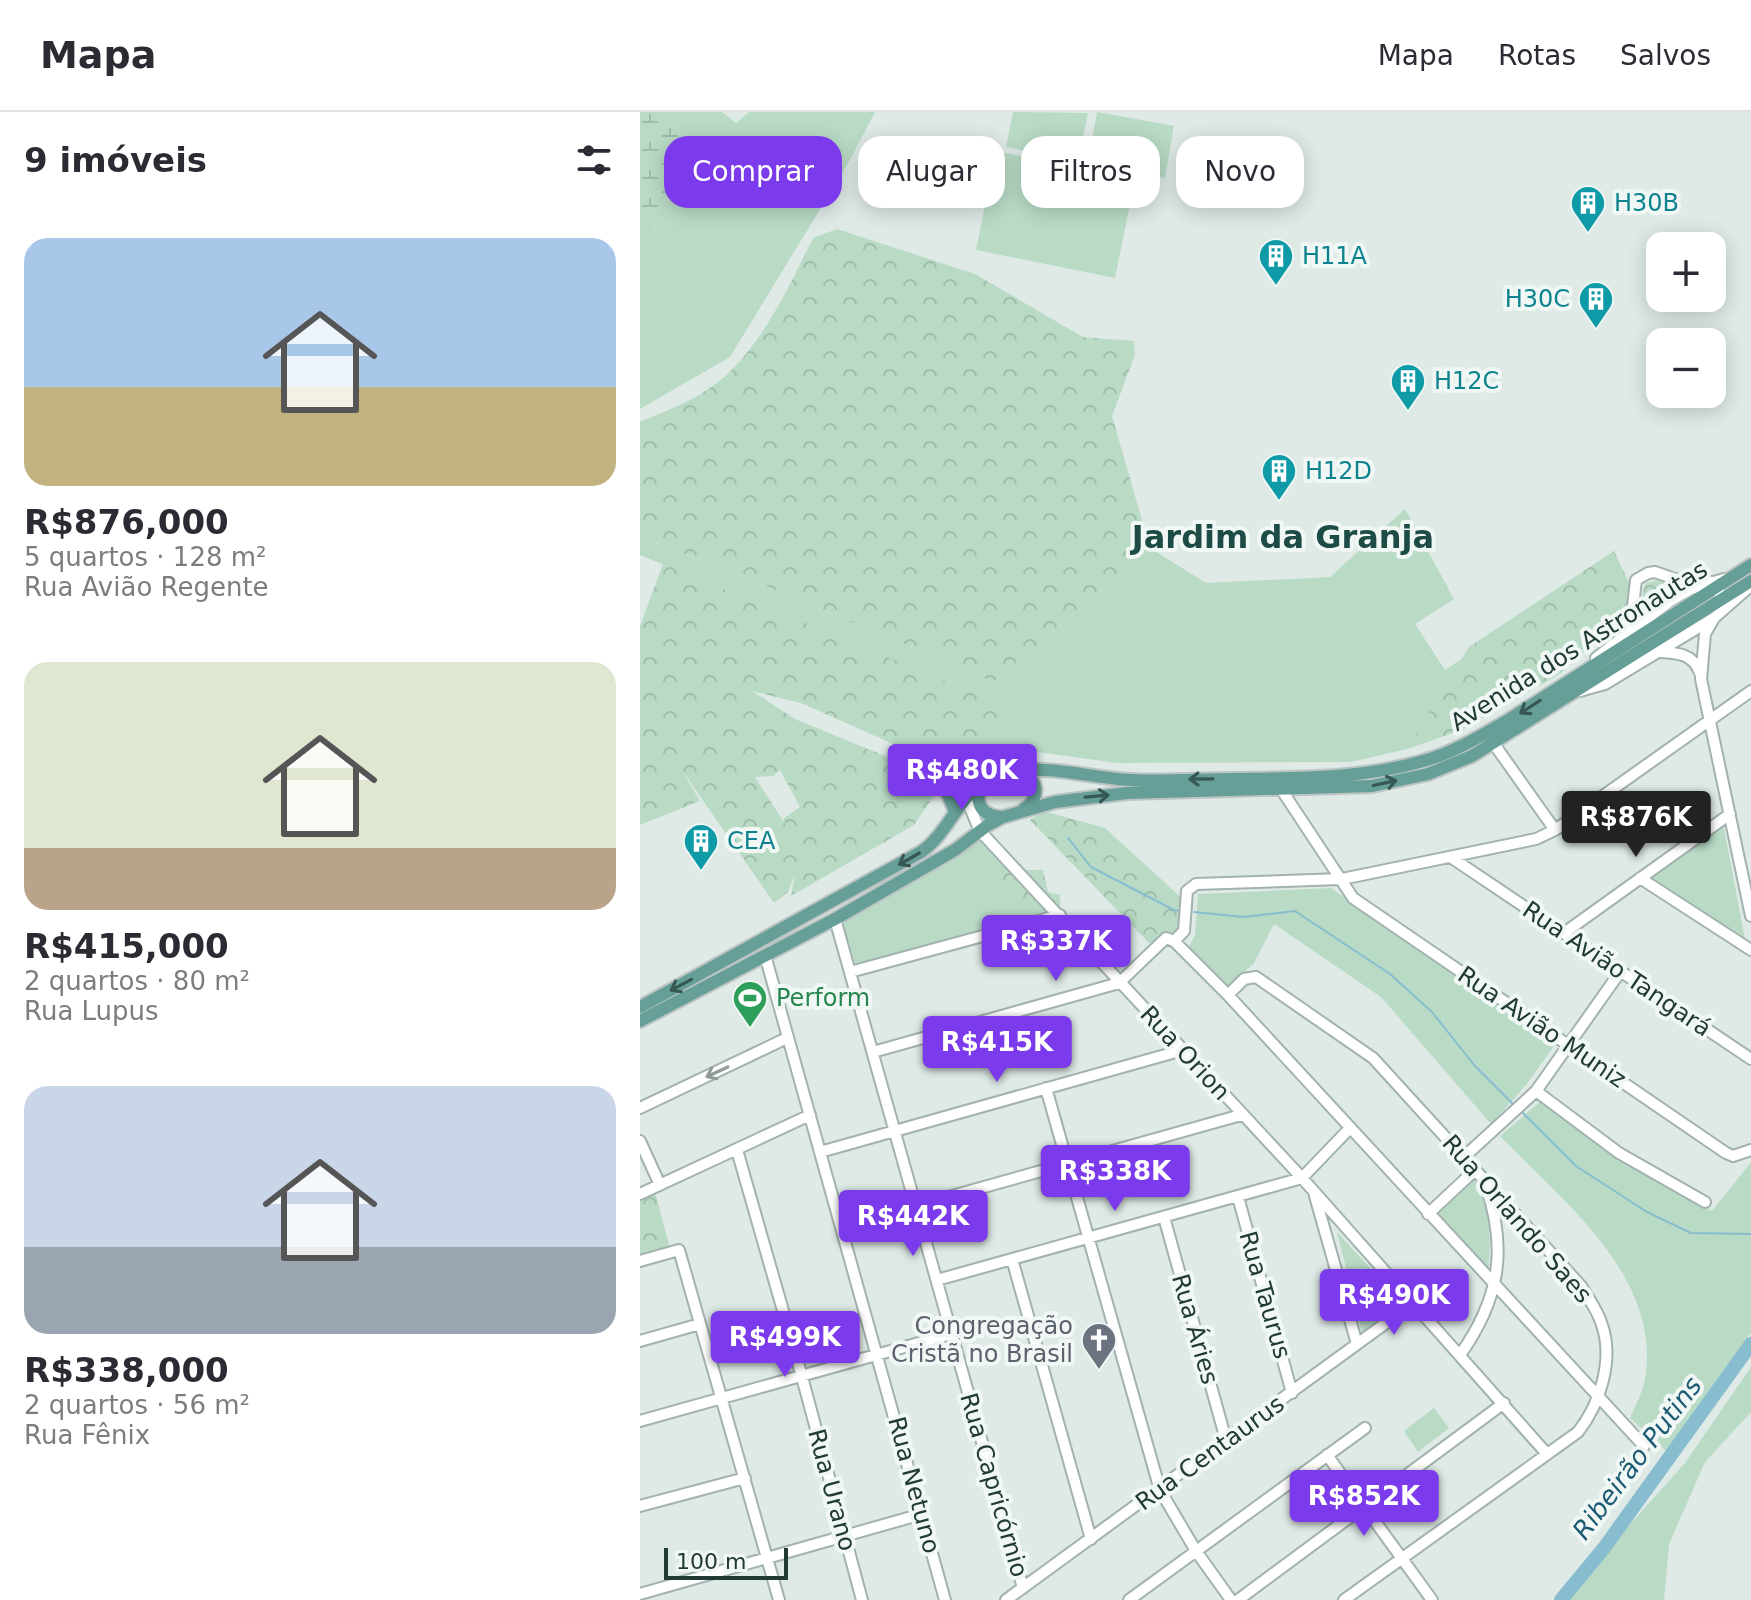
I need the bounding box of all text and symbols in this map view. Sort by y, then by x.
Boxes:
text: Mapa [40,33,156,77]
text: Mapa [1378,39,1454,72]
text: Rotas [1498,39,1576,72]
text: Salvos [1620,39,1711,72]
chip: Comprar [664,136,842,208]
chip: Alugar [858,136,1005,208]
chip: Filtros [1021,136,1160,208]
chip: Novo [1176,136,1304,208]
icon: filters [572,138,616,182]
text: 9 imóveis [24,140,207,180]
building icon: H30B [1569,184,1607,234]
place label: H30B [1614,189,1679,217]
map controls [1646,232,1726,408]
button: + [1646,232,1726,312]
building icon: H11A [1257,237,1295,287]
place label: H11A [1302,242,1368,270]
building icon: H30C [1577,280,1615,330]
place label: H30C [1505,285,1570,313]
icon: home [248,290,392,434]
button: − [1646,328,1726,408]
building icon: H12C [1389,362,1427,412]
place label: H12C [1434,367,1499,395]
building icon: H12D [1260,452,1298,502]
place label: H12D [1305,457,1372,485]
text: R$876,000 [24,502,229,542]
district label: Jardim da Granja [1130,518,1434,556]
text: 5 quartos · 128 m² [24,542,267,572]
street label: Avenida dos Astronautas [1445,555,1713,737]
text: Rua Avião Regente [24,572,269,602]
one-way arrow [1519,699,1542,715]
icon: home [248,714,392,858]
pin: R$480K [897,744,1027,812]
text: R$480K [906,755,1018,785]
one-way arrow [1188,771,1215,787]
one-way arrow [1371,775,1397,790]
one-way arrow [1083,788,1110,803]
pin: R$876K [1571,791,1701,859]
text: R$876K [1580,802,1692,832]
building icon: CEA [682,822,720,872]
place label: CEA [727,827,776,855]
one-way arrow [898,851,921,867]
street label: Rua Avião Tangará [1517,896,1717,1042]
pin: R$337K [991,915,1121,983]
text: R$415,000 [24,926,229,966]
text: R$337K [1000,926,1112,956]
street label: Rua Avião Muniz [1453,960,1631,1094]
text: 2 quartos · 80 m² [24,966,250,996]
one-way arrow [670,977,694,993]
sports icon: Perform [731,979,769,1029]
place label: Perform [776,984,870,1012]
text: Rua Lupus [24,996,159,1026]
street label: Rua Orion [1134,1000,1236,1106]
pin: R$415K [932,1016,1062,1084]
text: R$415K [941,1027,1053,1057]
one-way arrow [705,1064,729,1080]
street label: Rua Orlando Saes [1436,1129,1598,1309]
icon: home [248,1138,392,1282]
pin: R$338K [1050,1145,1180,1213]
text: R$338K [1059,1156,1171,1186]
pin: R$442K [848,1190,978,1258]
text: R$442K [857,1201,969,1231]
street label: Rua Taurus [1233,1228,1297,1362]
pin: R$490K [1329,1269,1459,1337]
street label: Rua Áries [1166,1270,1225,1387]
text: R$490K [1338,1280,1450,1310]
pin: R$499K [720,1311,850,1379]
place label: Congregação Cristã no Brasil [891,1312,1073,1368]
church icon: Congregação Cristã no Brasil [1080,1321,1118,1371]
text: R$499K [729,1322,841,1352]
text: R$338,000 [24,1350,229,1390]
water label: Ribeirão Putins [1566,1371,1708,1545]
text: 2 quartos · 56 m² [24,1390,250,1420]
street label: Rua Capricórnio [954,1390,1034,1580]
street label: Rua Centaurus [1130,1390,1290,1516]
street label: Rua Netuno [882,1414,946,1556]
text: Rua Fênix [24,1420,150,1450]
street label: Rua Urano [802,1426,862,1554]
pin: R$852K [1299,1470,1429,1538]
text: R$852K [1308,1481,1420,1511]
scale bar [664,1544,788,1580]
text: 100 m [676,1549,746,1574]

